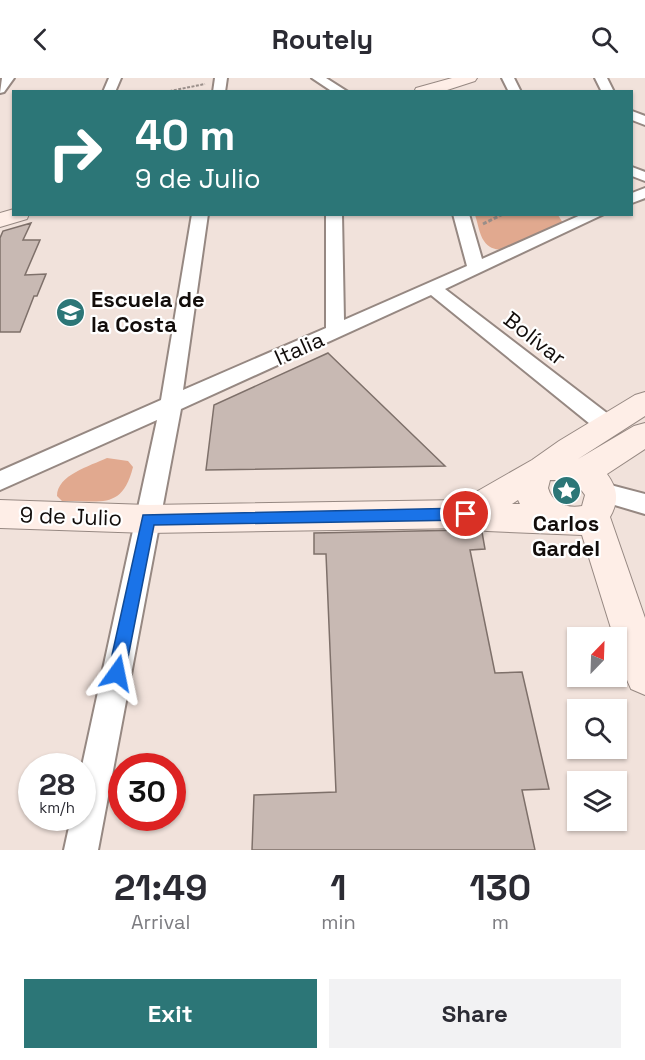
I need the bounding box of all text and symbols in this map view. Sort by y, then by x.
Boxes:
text: Routely [272,22,373,57]
icon: back [24,23,57,56]
icon: search [588,23,621,56]
text: 40 m [135,109,235,162]
icon: right [36,114,114,192]
text: 9 de Julio [135,161,261,196]
place label: Escuela de la Costa [91,285,205,338]
school or university icon: Escuela de la Costa [54,296,86,328]
street label: Bolívar [498,305,572,371]
street label: Italia [270,325,329,371]
place icon: Carlos Gardel [550,475,582,507]
pin [440,488,491,539]
icon: arrive [449,497,482,530]
street label: 9 de Julio [19,500,123,532]
place label: Carlos Gardel [532,509,600,562]
north arrow [567,627,627,687]
map controls [567,627,627,831]
position arrow [85,641,149,705]
button: search [567,699,627,759]
speed limit sign: 30 [108,753,186,831]
text: 28 [39,765,75,804]
button: layers [567,771,627,831]
text: km/h [39,798,75,817]
text: 21:49 [114,865,207,911]
text: 1 [330,865,347,911]
text: 130 [470,865,531,911]
text: Arrival [131,909,190,935]
text: min [321,909,356,935]
text: m [492,909,509,935]
button: Exit [24,979,317,1048]
button: Share [329,979,621,1048]

